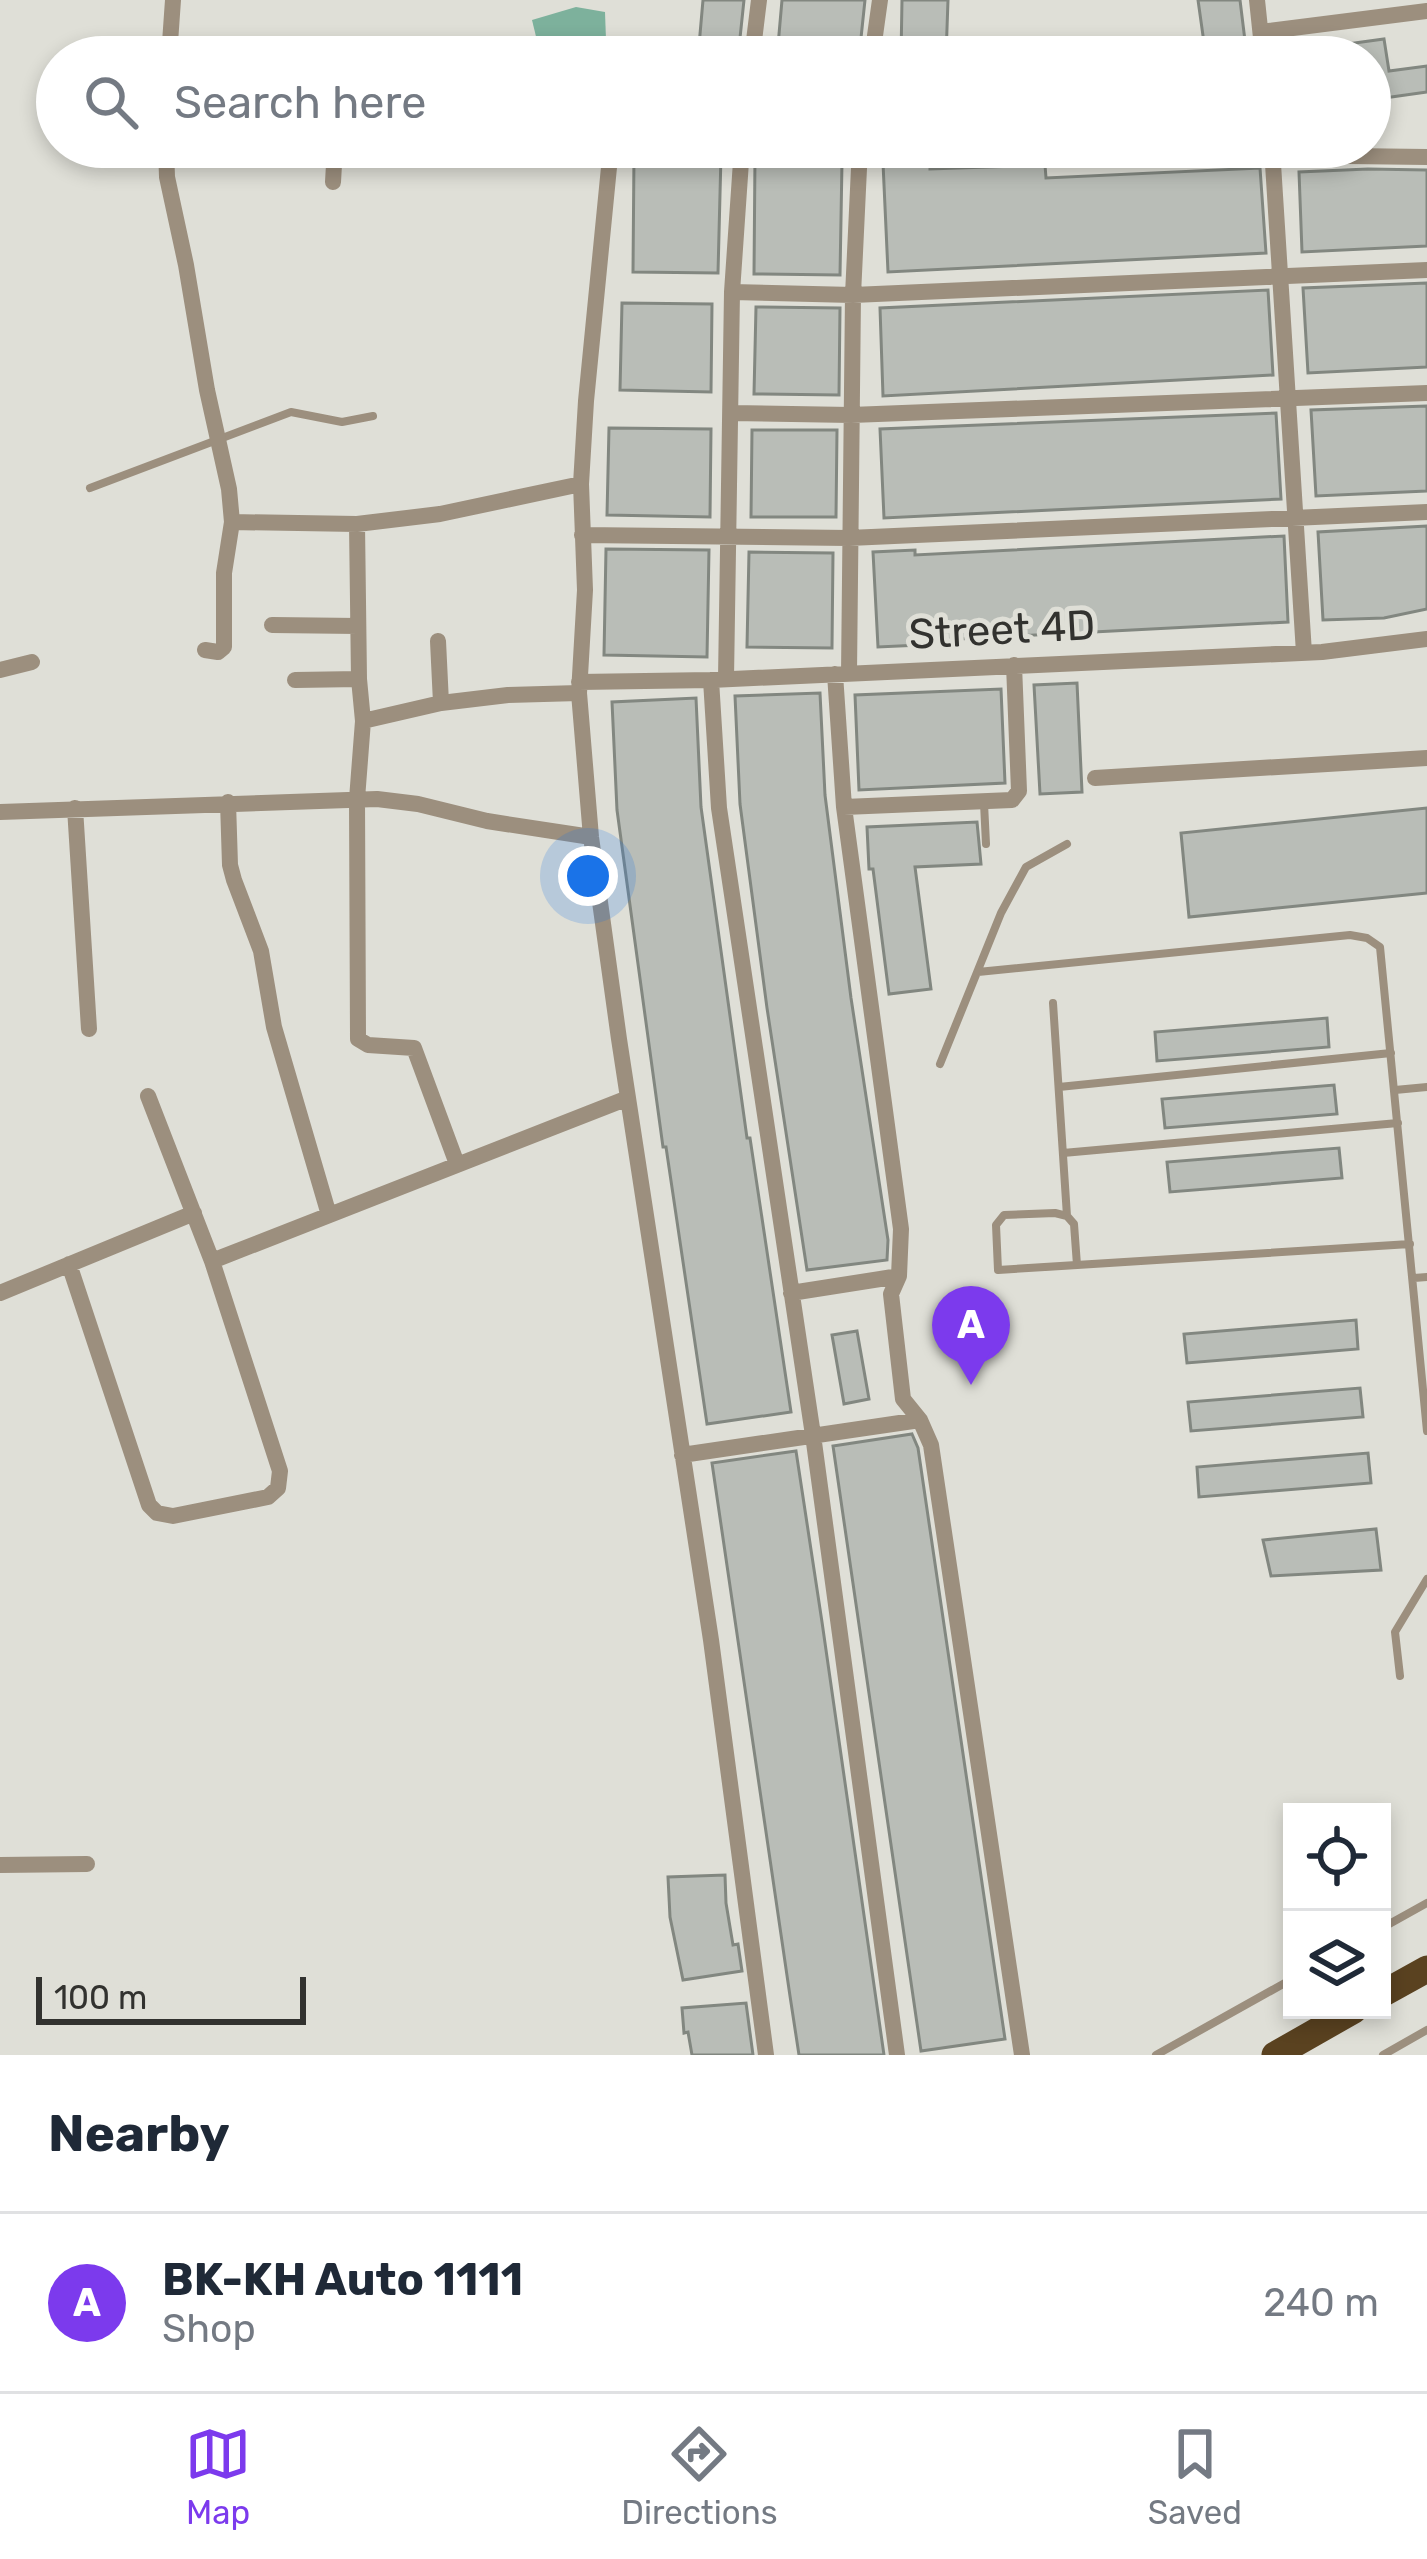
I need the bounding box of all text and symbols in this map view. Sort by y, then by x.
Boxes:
search box [36,36,1391,168]
icon: search [78,69,144,135]
text: Search here [174,76,426,129]
street label: Street 4D [907,600,1097,660]
your location [558,846,618,906]
pin: A [932,1286,1010,1385]
map controls [1283,1803,1391,2019]
button: locate [1283,1803,1391,1911]
button: layers [1283,1911,1391,2019]
scale bar [36,1971,306,2024]
text: 100 m [54,1978,147,2017]
text: Nearby [48,2103,230,2164]
text: BK-KH Auto 1111 [162,2253,523,2306]
text: A [73,2280,101,2326]
text: 240 m [1263,2280,1379,2326]
text: Shop [162,2306,256,2352]
tab: Map [185,2421,251,2532]
tab: Directions [621,2421,778,2532]
tab: Saved [1148,2421,1242,2532]

